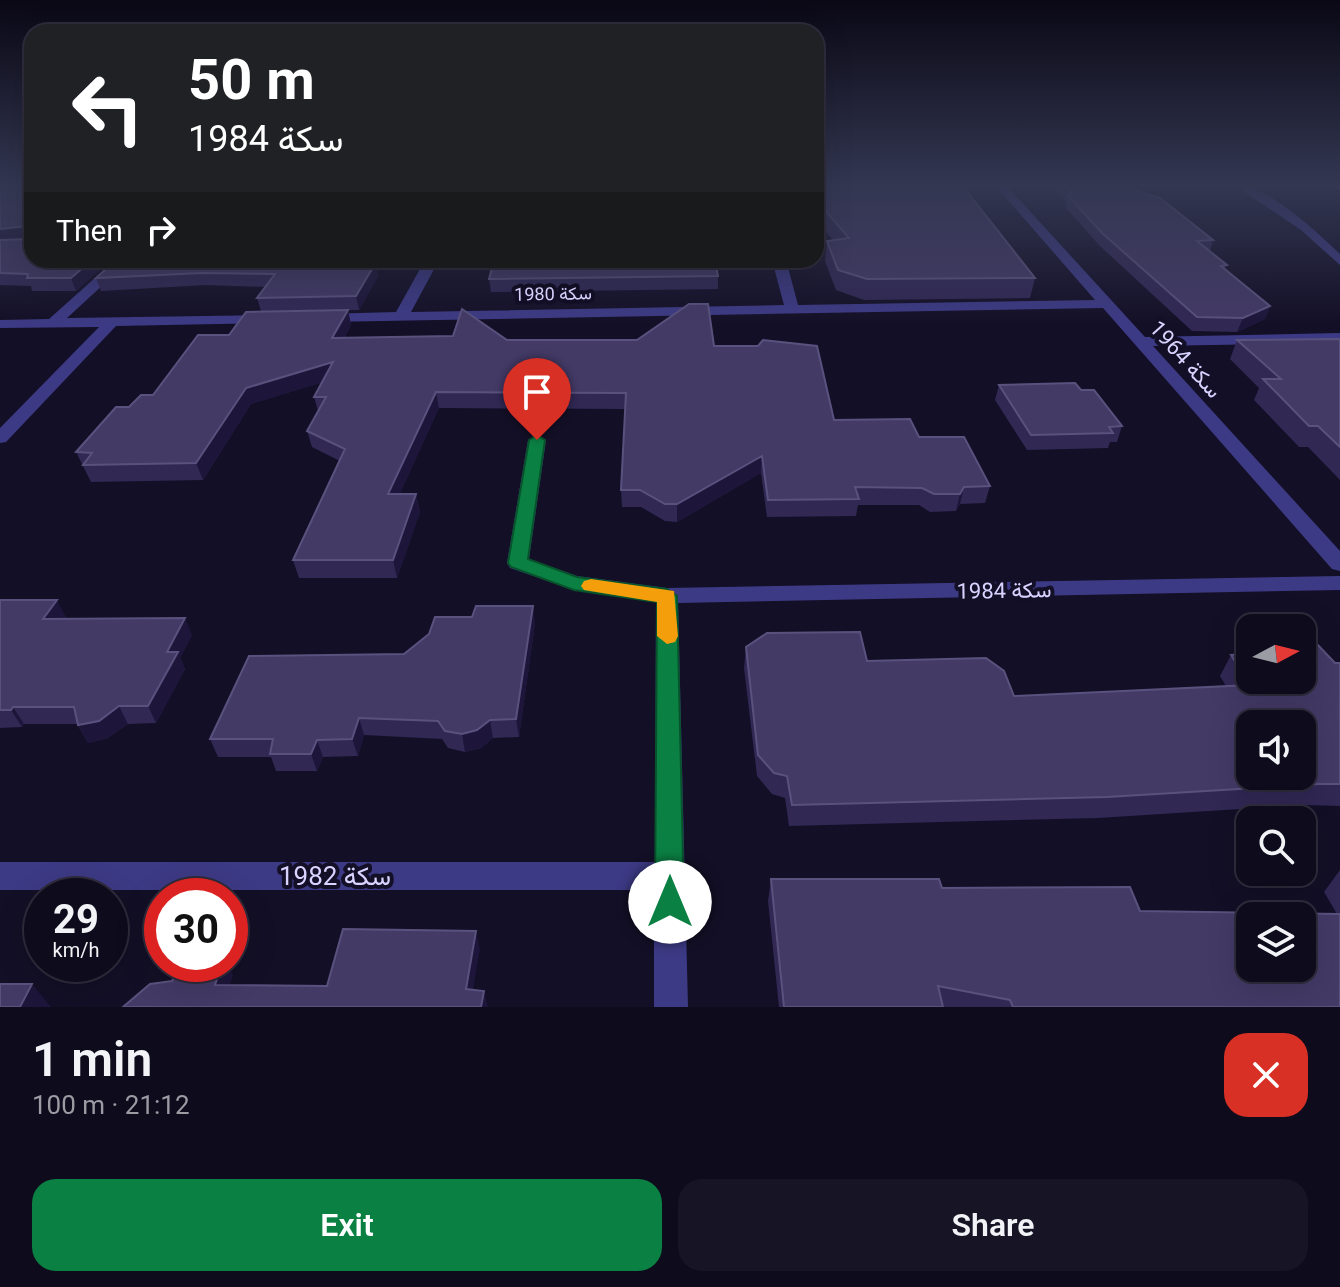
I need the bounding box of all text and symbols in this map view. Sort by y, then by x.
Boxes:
text: 50 m [188,47,315,113]
icon: left [56,56,160,160]
text: سكة 1984 [188,118,343,160]
icon: right [139,208,183,252]
text: Then [56,213,123,248]
street label: سكة 1980 [514,282,592,305]
street label: سكة 1964 [1145,316,1227,403]
pin [503,358,571,440]
icon: arrive [515,370,559,414]
street label: سكة 1984 [956,577,1052,604]
north arrow [1236,614,1316,694]
map controls [1236,614,1316,982]
button: sound [1236,710,1316,790]
button: search [1236,806,1316,886]
position arrow [628,860,712,944]
street label: سكة 1982 [279,861,391,891]
speed limit sign: 30 [144,878,248,982]
text: 29 [53,896,99,943]
button: layers [1236,902,1316,982]
text: km/h [53,938,99,962]
text: 1 min [32,1031,152,1088]
button: close [1224,1033,1308,1117]
text: 100 m · 21:12 [32,1090,190,1120]
button: Exit [32,1179,662,1271]
button: Share [678,1179,1308,1271]

